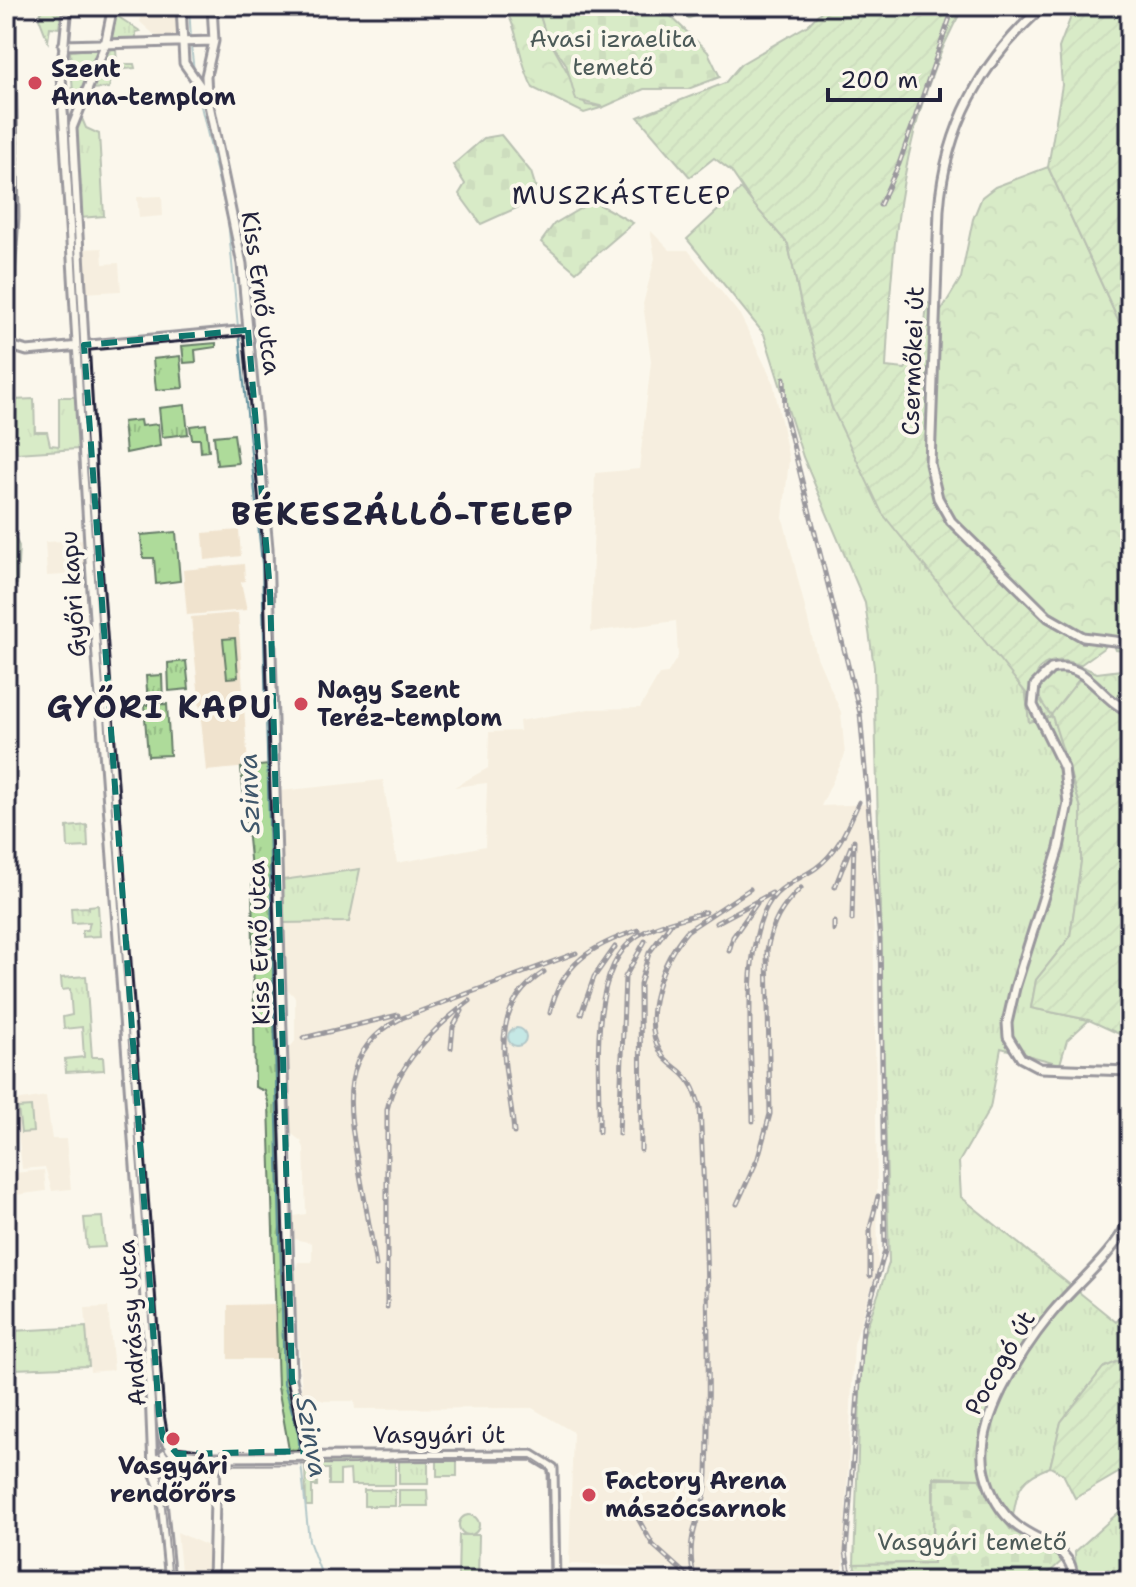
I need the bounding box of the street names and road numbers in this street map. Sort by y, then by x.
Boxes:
street label: Kiss Ernő utca [234,209,288,377]
street label: Csermőkei út [894,286,932,436]
street label: Győri kapu [53,530,93,658]
street label: Kiss Ernő utca [240,860,278,1026]
street label: Andrássy utca [110,1239,154,1407]
street label: Pocogó út [957,1305,1043,1421]
street label: Vasgyári út [372,1419,506,1451]

